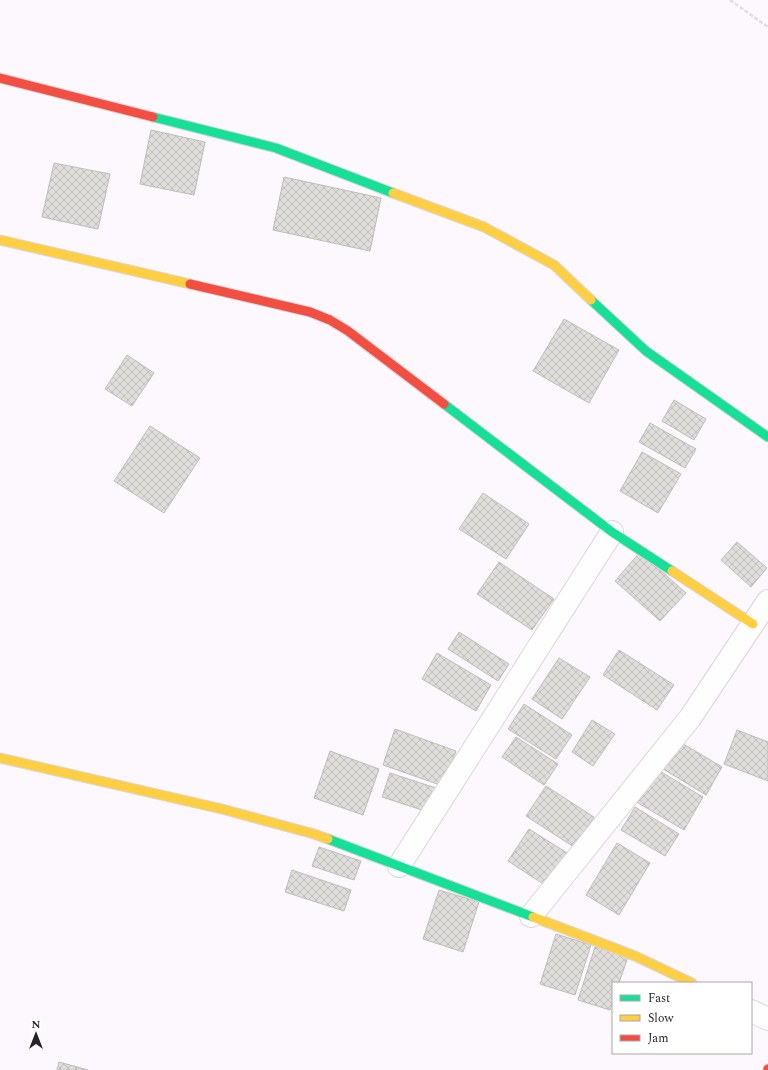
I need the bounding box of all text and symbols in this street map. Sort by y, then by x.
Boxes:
legend [612,982,752,1054]
text: Fast [648,989,670,1008]
text: Slow [648,1009,674,1028]
north arrow [16,1014,56,1054]
text: N [32,1016,41,1033]
text: Jam [648,1029,669,1048]

